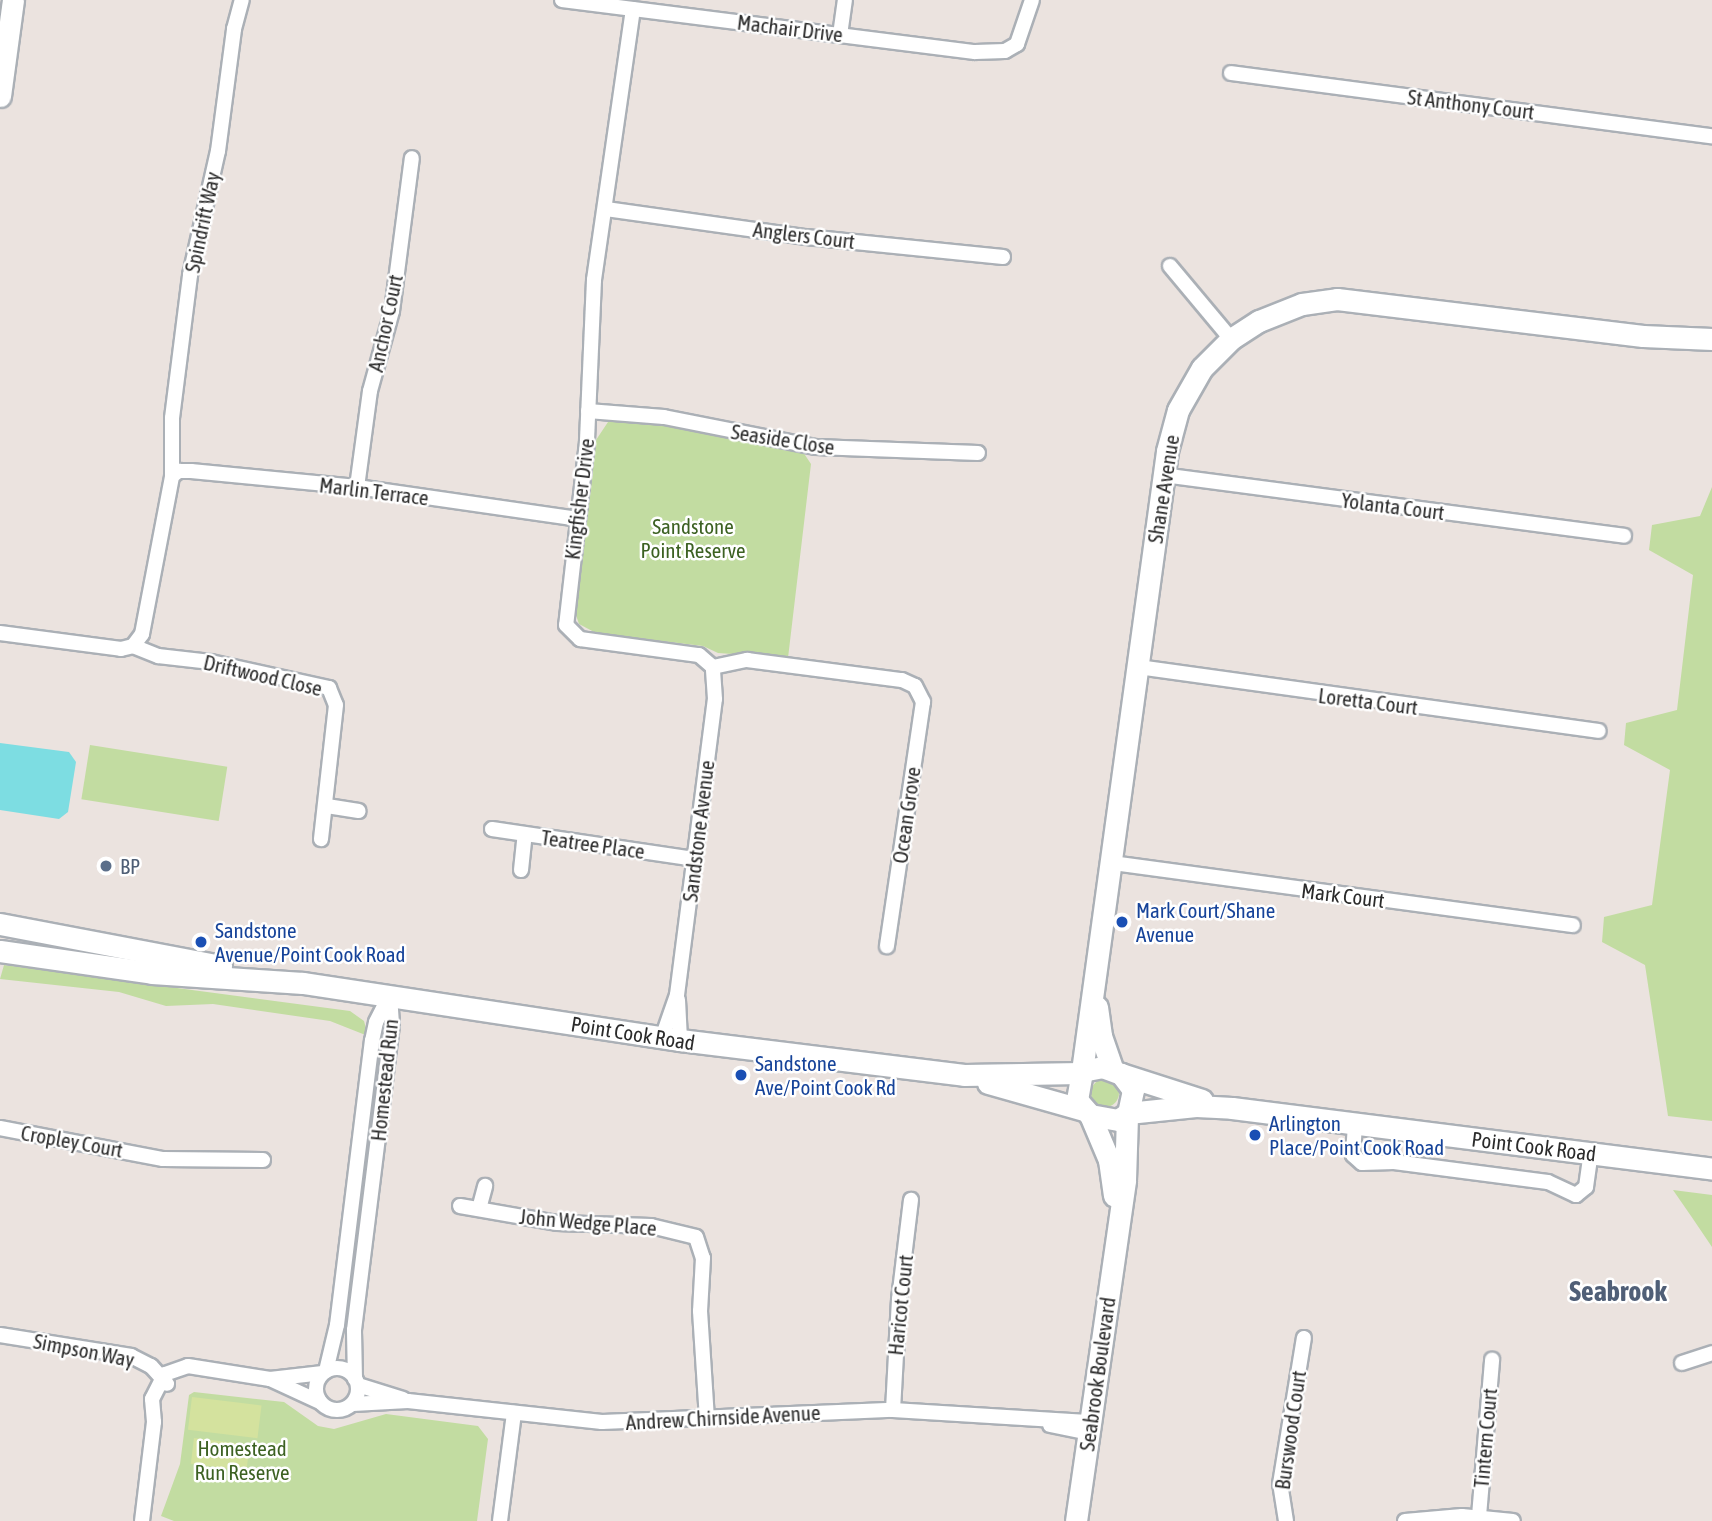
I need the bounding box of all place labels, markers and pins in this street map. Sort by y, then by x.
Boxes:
place label: BP [120,853,140,879]
marker: BP [98,858,114,874]
place label: Mark Court/Shane Avenue [1136,897,1275,947]
marker: Mark Court/Shane Avenue [1114,914,1130,930]
place label: Sandstone Avenue/Point Cook Road [215,917,406,967]
marker: Sandstone Avenue/Point Cook Road [193,934,209,950]
place label: Sandstone Ave/Point Cook Rd [755,1050,896,1100]
marker: Sandstone Ave/Point Cook Rd [733,1067,749,1083]
place label: Arlington Place/Point Cook Road [1269,1110,1444,1160]
marker: Arlington Place/Point Cook Road [1247,1127,1263,1143]

